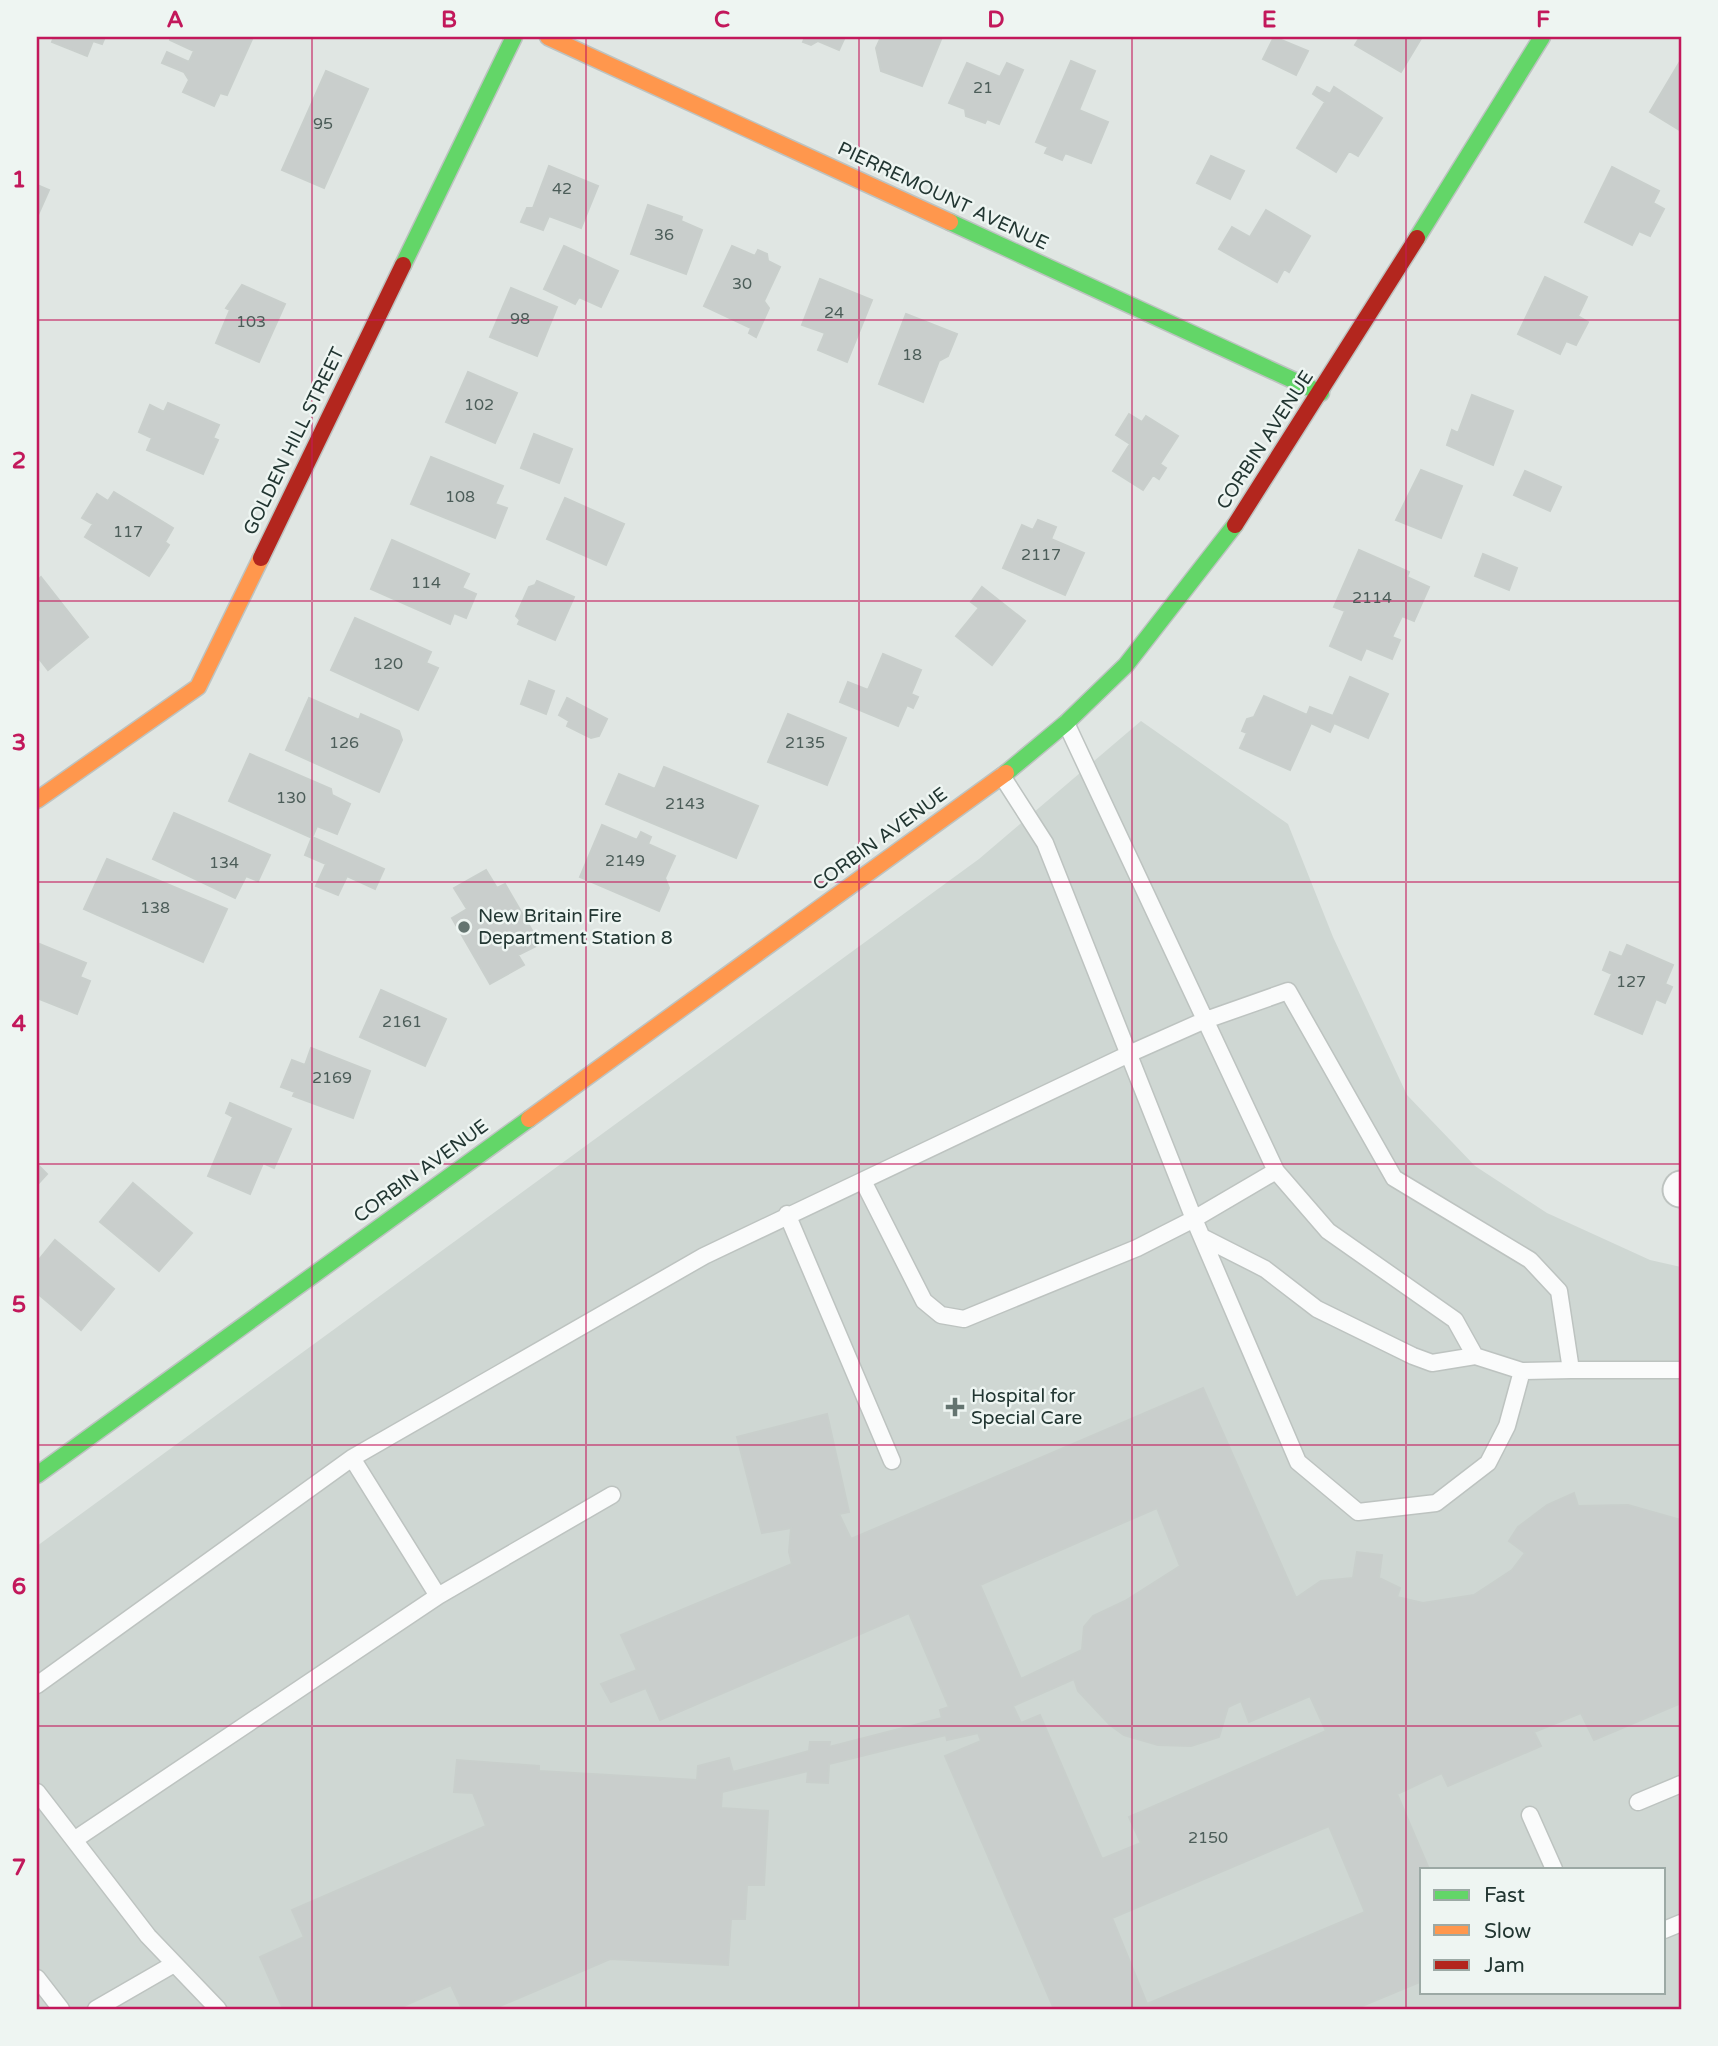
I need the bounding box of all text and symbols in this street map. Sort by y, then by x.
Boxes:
text: A [166,6,184,34]
text: B [441,6,457,34]
text: C [714,6,730,34]
text: D [987,6,1005,34]
text: E [1262,6,1276,34]
text: F [1536,6,1550,34]
house number: 21 [973,78,993,98]
house number: 95 [313,114,333,134]
street label: PIERREMOUNT AVENUE [834,137,1052,255]
text: 1 [12,166,26,194]
house number: 42 [552,179,572,199]
house number: 36 [654,225,674,245]
house number: 30 [732,274,752,294]
house number: 24 [824,303,844,323]
house number: 98 [510,309,530,329]
house number: 103 [236,312,266,332]
street label: GOLDEN HILL STREET [239,343,349,538]
house number: 18 [902,345,922,365]
street label: CORBIN AVENUE [1212,366,1318,514]
house number: 102 [464,395,494,415]
text: 2 [12,447,26,475]
house number: 108 [445,487,475,507]
house number: 117 [113,522,143,542]
house number: 2117 [1021,545,1061,565]
house number: 114 [411,573,441,593]
house number: 2114 [1352,588,1392,608]
house number: 120 [373,654,403,674]
text: 3 [12,729,26,757]
house number: 126 [329,733,359,753]
house number: 2135 [785,733,825,753]
street label: CORBIN AVENUE [808,783,952,895]
house number: 130 [276,788,306,808]
house number: 2143 [665,794,705,814]
house number: 2149 [605,851,645,871]
house number: 134 [209,853,239,873]
house number: 138 [140,898,170,918]
place label: New Britain Fire Department Station 8 [478,905,673,949]
marker: New Britain Fire Department Station 8 [456,919,472,935]
house number: 127 [1616,972,1646,992]
text: 4 [12,1010,27,1038]
house number: 2161 [382,1012,422,1032]
house number: 2169 [312,1068,352,1088]
street label: CORBIN AVENUE [349,1115,493,1227]
text: 5 [12,1291,26,1319]
place label: Hospital for Special Care [971,1385,1082,1429]
marker: Hospital for Special Care [945,1397,965,1417]
text: 6 [12,1573,26,1601]
house number: 2150 [1188,1828,1228,1848]
text: 7 [12,1854,26,1882]
legend [1420,1868,1666,1994]
text: Fast [1484,1883,1525,1908]
text: Slow [1484,1919,1532,1944]
text: Jam [1484,1953,1525,1978]

